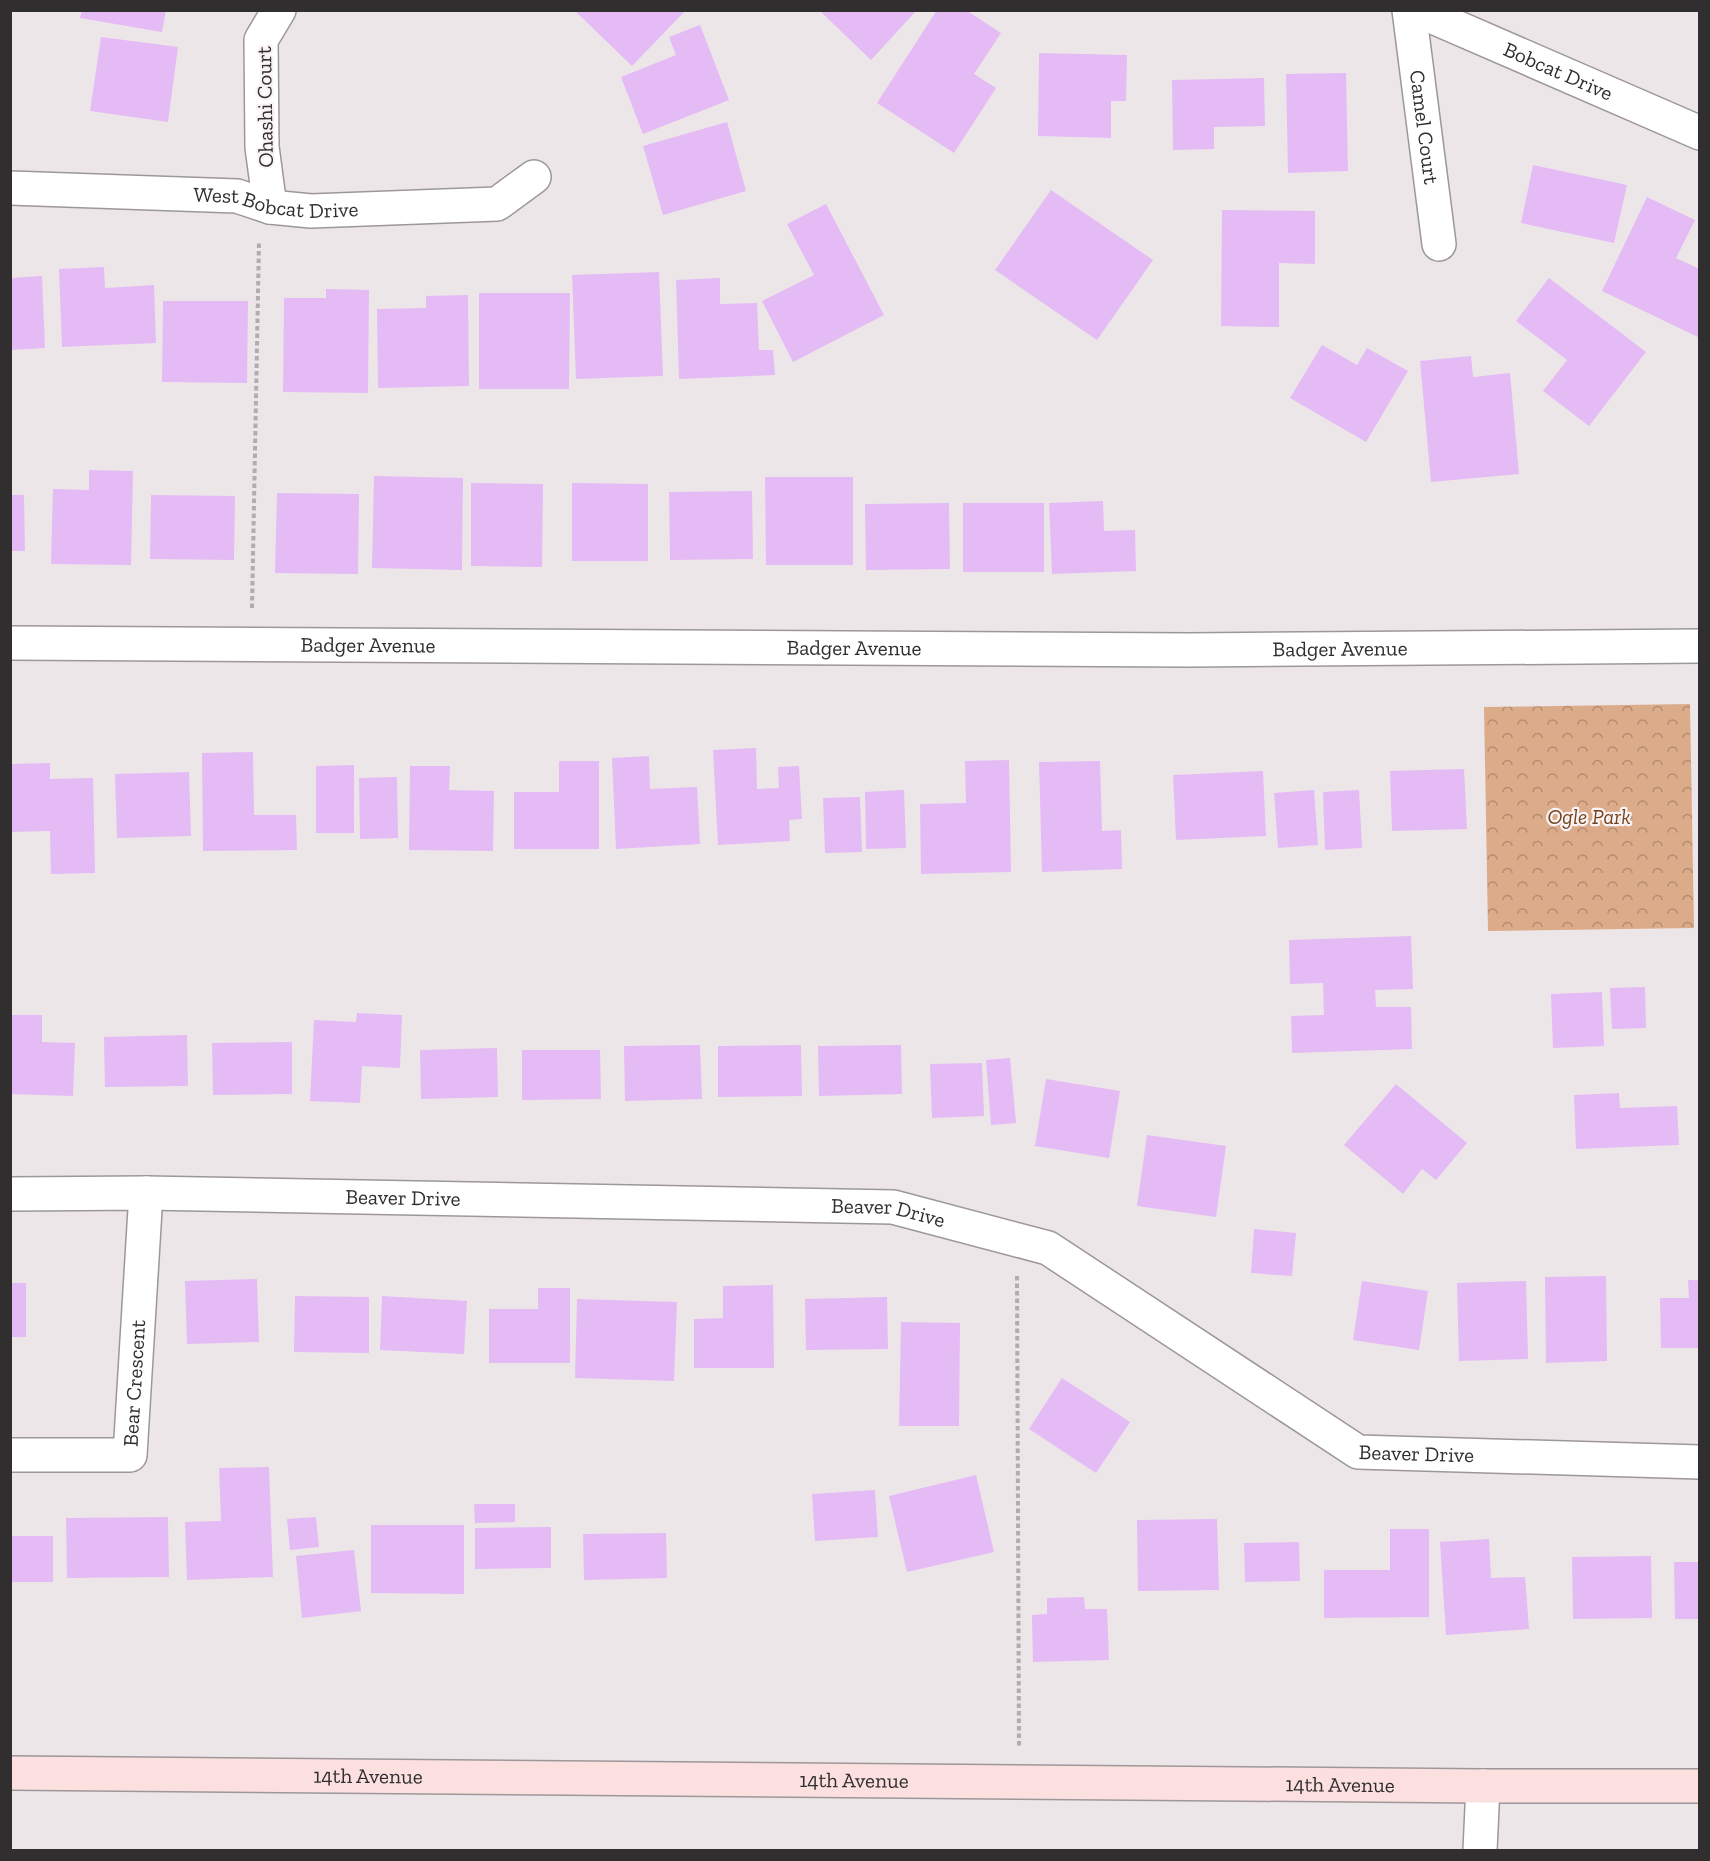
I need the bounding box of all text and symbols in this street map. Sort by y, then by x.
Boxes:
street label: Bobcat Drive [1500,36,1617,106]
street label: Ohashi Court [251,46,278,168]
street label: Camel Court [1405,68,1444,186]
street label: West Bobcat Drive [193,181,359,223]
street label: Badger Avenue [300,632,436,658]
street label: Badger Avenue [786,635,922,660]
street label: Badger Avenue [1272,635,1408,661]
park label: Ogle Park [1547,804,1631,829]
street label: Beaver Drive [345,1184,461,1211]
street label: Beaver Drive [831,1193,948,1232]
street label: Bear Crescent [118,1319,150,1447]
street label: Beaver Drive [1358,1439,1474,1467]
street label: 14th Avenue [313,1763,423,1789]
street label: 14th Avenue [799,1767,909,1793]
street label: 14th Avenue [1285,1771,1395,1797]

